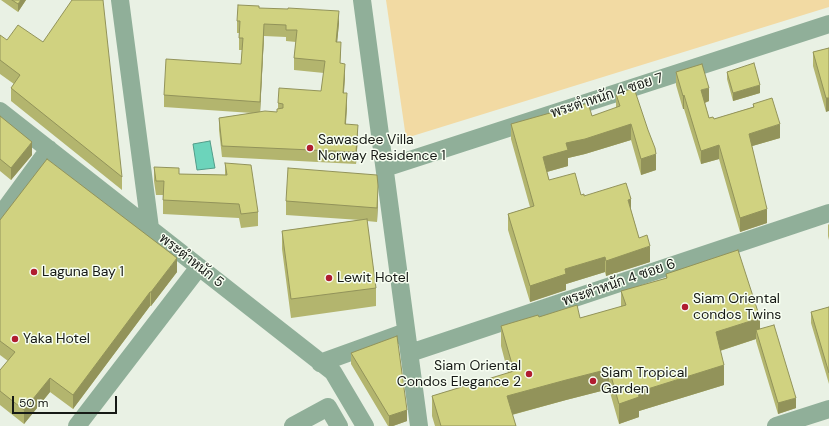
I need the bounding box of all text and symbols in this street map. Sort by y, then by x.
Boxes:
street label: พระตำหนัก 4 ซอย 7 [549,70,665,122]
place label: Sawasdee Villa Norway Residence 1 [318,132,446,164]
marker: Sawasdee Villa Norway Residence 1 [305,143,315,153]
street label: พระตำหนัก 5 [155,230,227,292]
street label: พระตำหนัก 4 ซอย 6 [560,256,678,310]
place label: Laguna Bay 1 [42,264,124,280]
marker: Laguna Bay 1 [29,267,39,277]
place label: Lewit Hotel [337,270,409,286]
marker: Lewit Hotel [324,273,334,283]
place label: Siam Oriental condos Twins [693,291,781,324]
marker: Siam Oriental condos Twins [680,302,690,312]
place label: Yaka Hotel [23,331,90,347]
marker: Yaka Hotel [10,334,20,344]
place label: Siam Oriental Condos Elegance 2 [397,358,521,390]
place label: Siam Tropical Garden [601,365,687,398]
marker: Siam Oriental Condos Elegance 2 [524,369,534,379]
marker: Siam Tropical Garden [588,376,598,386]
scale bar [14,388,119,414]
text: 50 m [19,395,48,411]

